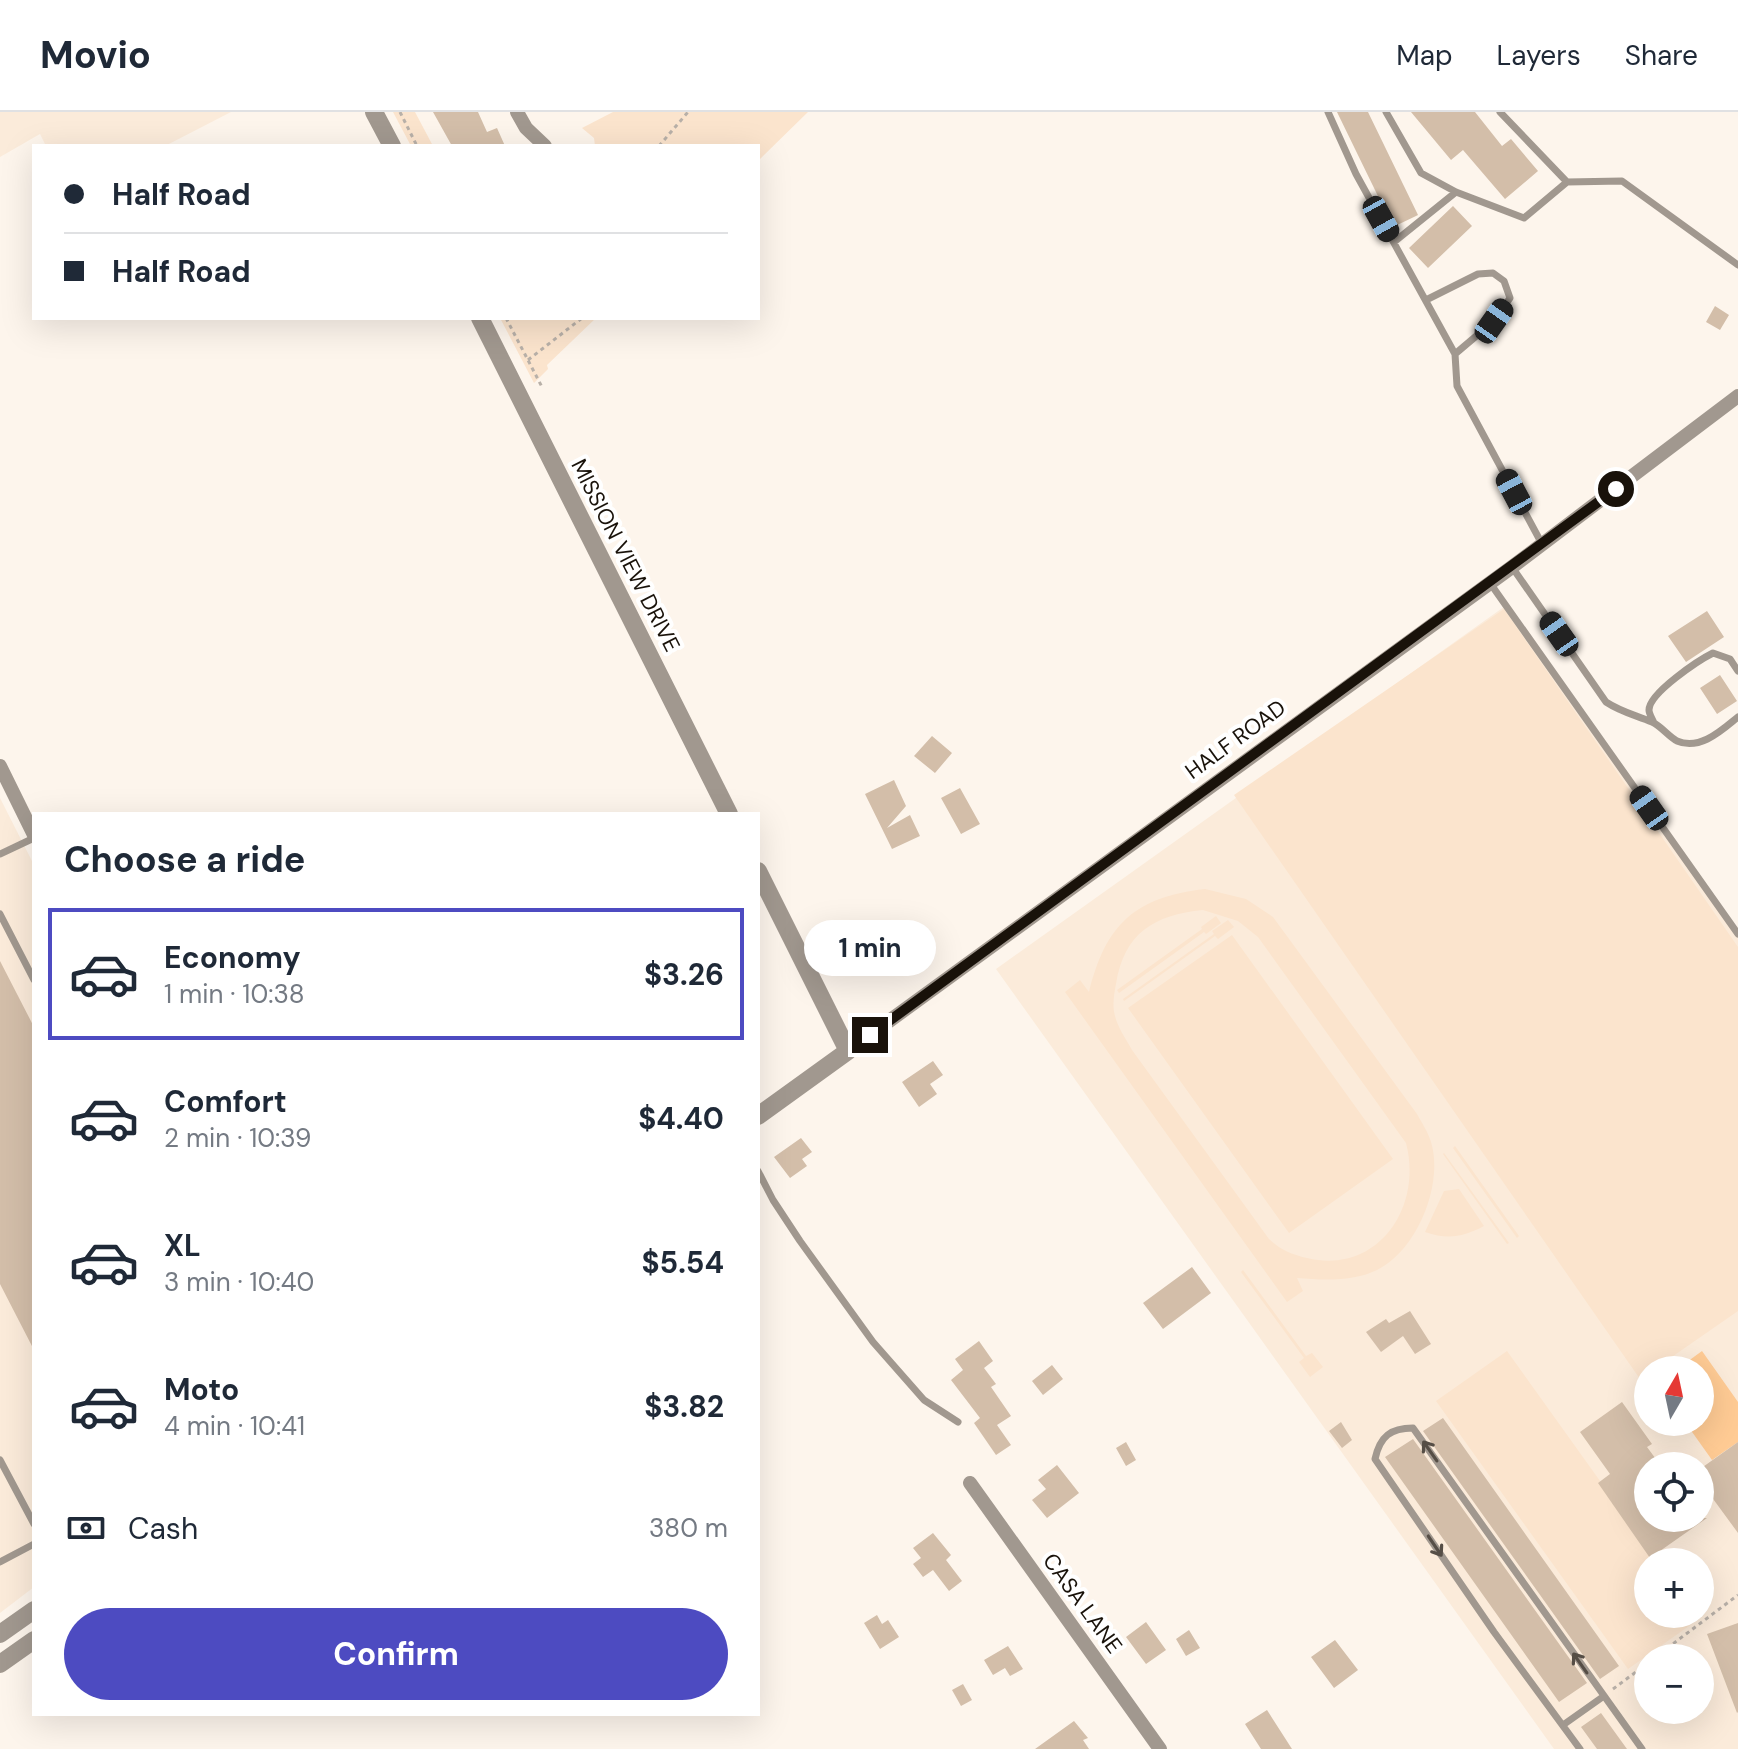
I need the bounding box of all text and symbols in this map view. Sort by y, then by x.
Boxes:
text: Movio [40,30,151,80]
text: Map [1396,37,1453,74]
text: Layers [1497,37,1581,74]
text: Share [1625,37,1698,74]
text: Half Road [112,175,251,214]
car [1359,192,1403,246]
text: Half Road [112,252,251,291]
car [1470,294,1518,348]
street label: MISSION VIEW DRIVE [564,454,687,656]
car [1492,465,1536,519]
route start [1598,471,1634,507]
car [1535,607,1583,661]
street label: HALF ROAD [1179,693,1291,786]
car [1625,781,1673,835]
text: Choose a ride [64,836,305,883]
callout: 1 min [804,919,936,975]
text: 1 min [838,931,902,965]
icon: car [68,938,140,1010]
text: Economy [164,938,301,977]
text: $3.26 [644,955,724,994]
text: 1 min · 10:38 [164,977,305,1011]
route end [852,1017,888,1053]
icon: car [68,1082,140,1154]
text: Comfort [164,1082,287,1121]
text: $4.40 [638,1099,724,1138]
text: 2 min · 10:39 [164,1121,311,1155]
icon: car [68,1226,140,1298]
text: XL [164,1226,201,1265]
text: $5.54 [642,1243,724,1282]
text: 3 min · 10:40 [164,1265,314,1299]
north arrow [1634,1356,1714,1436]
map controls [1634,1356,1714,1724]
icon: car [68,1370,140,1442]
text: Moto [164,1370,239,1409]
text: $3.82 [644,1387,724,1426]
text: 4 min · 10:41 [164,1409,305,1443]
one-way arrow [1421,1441,1438,1462]
button: locate [1634,1452,1714,1532]
icon: cash [64,1506,108,1550]
text: Cash [128,1509,198,1548]
text: 380 m [649,1511,728,1545]
one-way arrow [1427,1535,1443,1557]
street label: CASA LANE [1036,1547,1129,1659]
button: + [1634,1548,1714,1628]
button: Confirm [64,1608,728,1700]
button: − [1634,1644,1714,1724]
one-way arrow [1572,1652,1588,1674]

